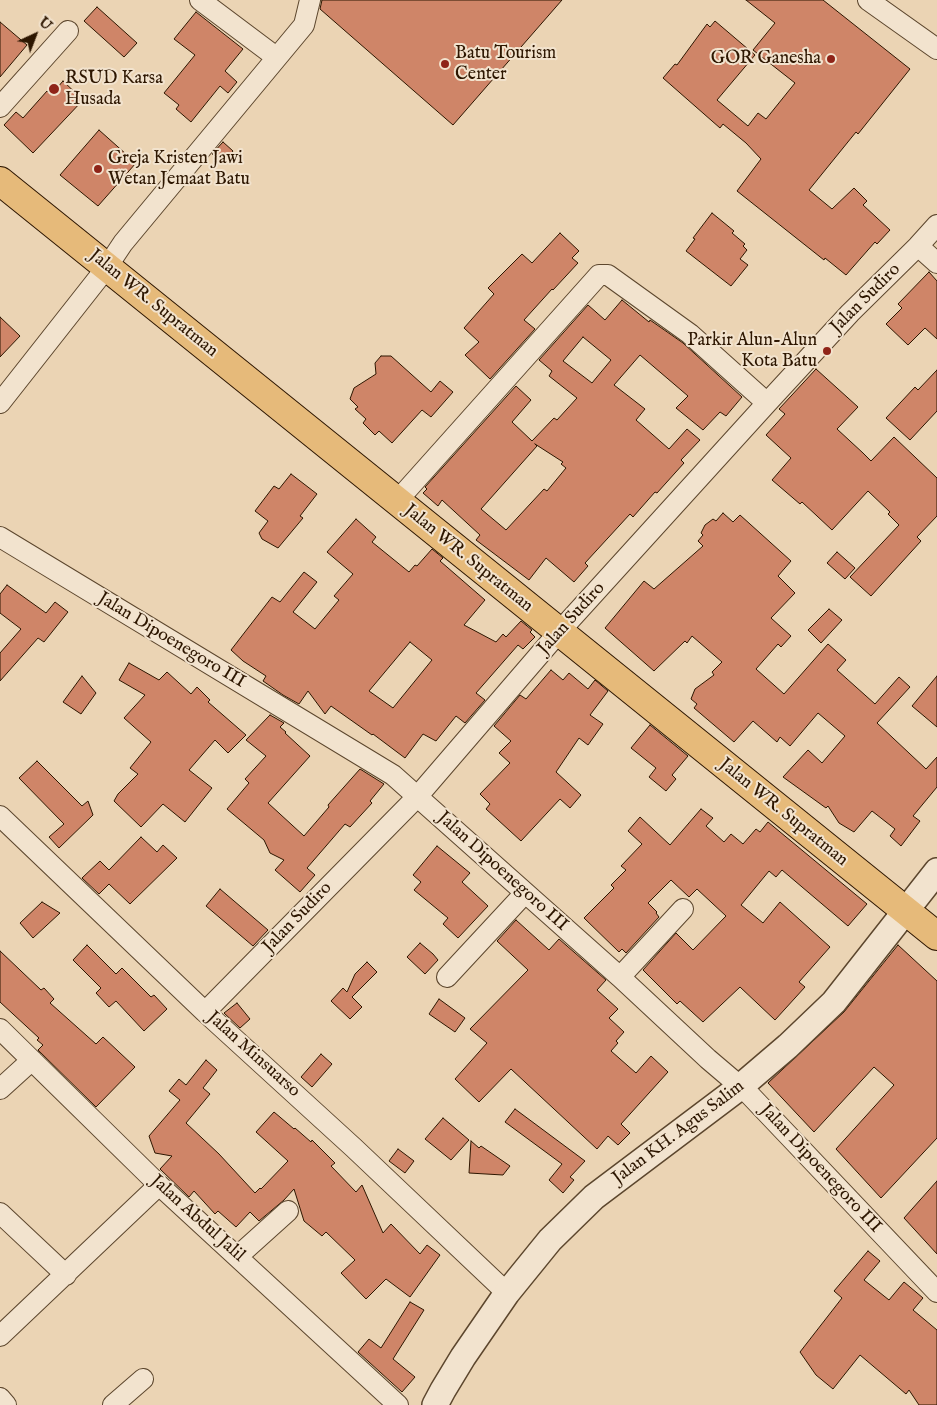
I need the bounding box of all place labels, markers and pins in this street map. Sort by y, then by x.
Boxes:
place label: Batu Tourism Center [455,43,556,86]
place label: GOR Ganesha [711,48,821,70]
marker: GOR Ganesha [825,53,837,65]
marker: Batu Tourism Center [439,58,451,70]
place label: RSUD Karsa Husada [65,68,163,110]
marker: RSUD Karsa Husada [47,82,61,96]
place label: Greja Kristen Jawi Wetan Jemaat Batu [108,148,250,190]
marker: Greja Kristen Jawi Wetan Jemaat Batu [92,163,104,175]
place label: Parkir Alun-Alun Kota Batu [687,330,817,372]
marker: Parkir Alun-Alun Kota Batu [821,345,833,357]

